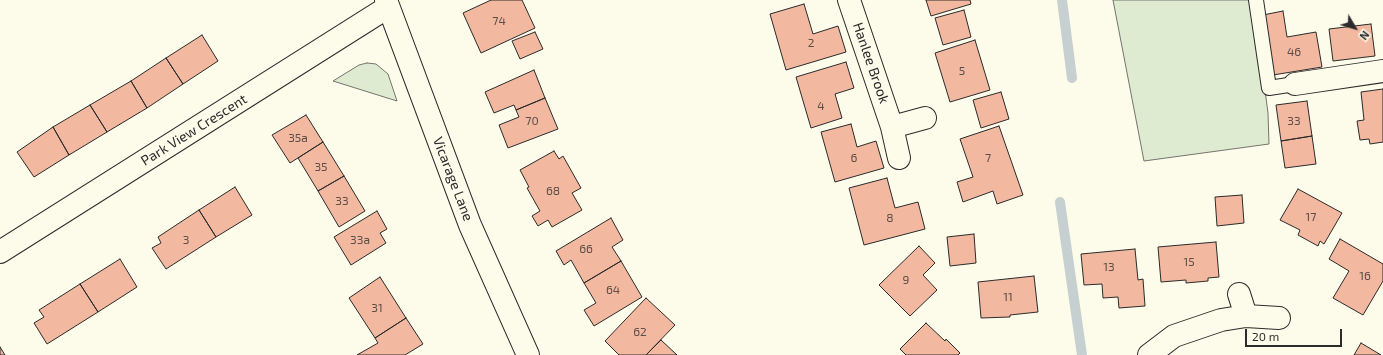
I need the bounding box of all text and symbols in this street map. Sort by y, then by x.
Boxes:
north arrow [1335,8,1375,48]
house number: 74 [492,14,506,28]
street label: Hanlee Brook [849,20,893,106]
text: N [1357,29,1372,43]
house number: 2 [808,36,814,50]
house number: 46 [1287,45,1301,59]
house number: 5 [959,64,965,78]
street label: Park View Crescent [138,91,250,169]
house number: 4 [817,99,825,113]
house number: 70 [525,114,539,128]
house number: 33 [1287,114,1301,128]
house number: 35a [288,131,308,145]
street label: Vicarage Lane [429,135,477,223]
house number: 6 [851,151,857,165]
house number: 7 [985,151,991,165]
house number: 35 [314,160,328,174]
house number: 68 [546,184,560,198]
house number: 33 [335,194,349,208]
house number: 17 [1306,210,1316,224]
house number: 8 [886,211,894,225]
house number: 3 [183,233,189,247]
house number: 33a [350,233,370,247]
house number: 66 [579,242,593,256]
house number: 15 [1183,255,1195,269]
house number: 13 [1103,260,1115,274]
house number: 16 [1359,269,1371,283]
house number: 9 [903,273,909,287]
house number: 64 [606,283,620,297]
house number: 11 [1003,290,1013,304]
house number: 31 [371,301,383,315]
scale bar [1247,321,1344,347]
house number: 62 [633,325,647,339]
text: 20 m [1252,329,1279,343]

